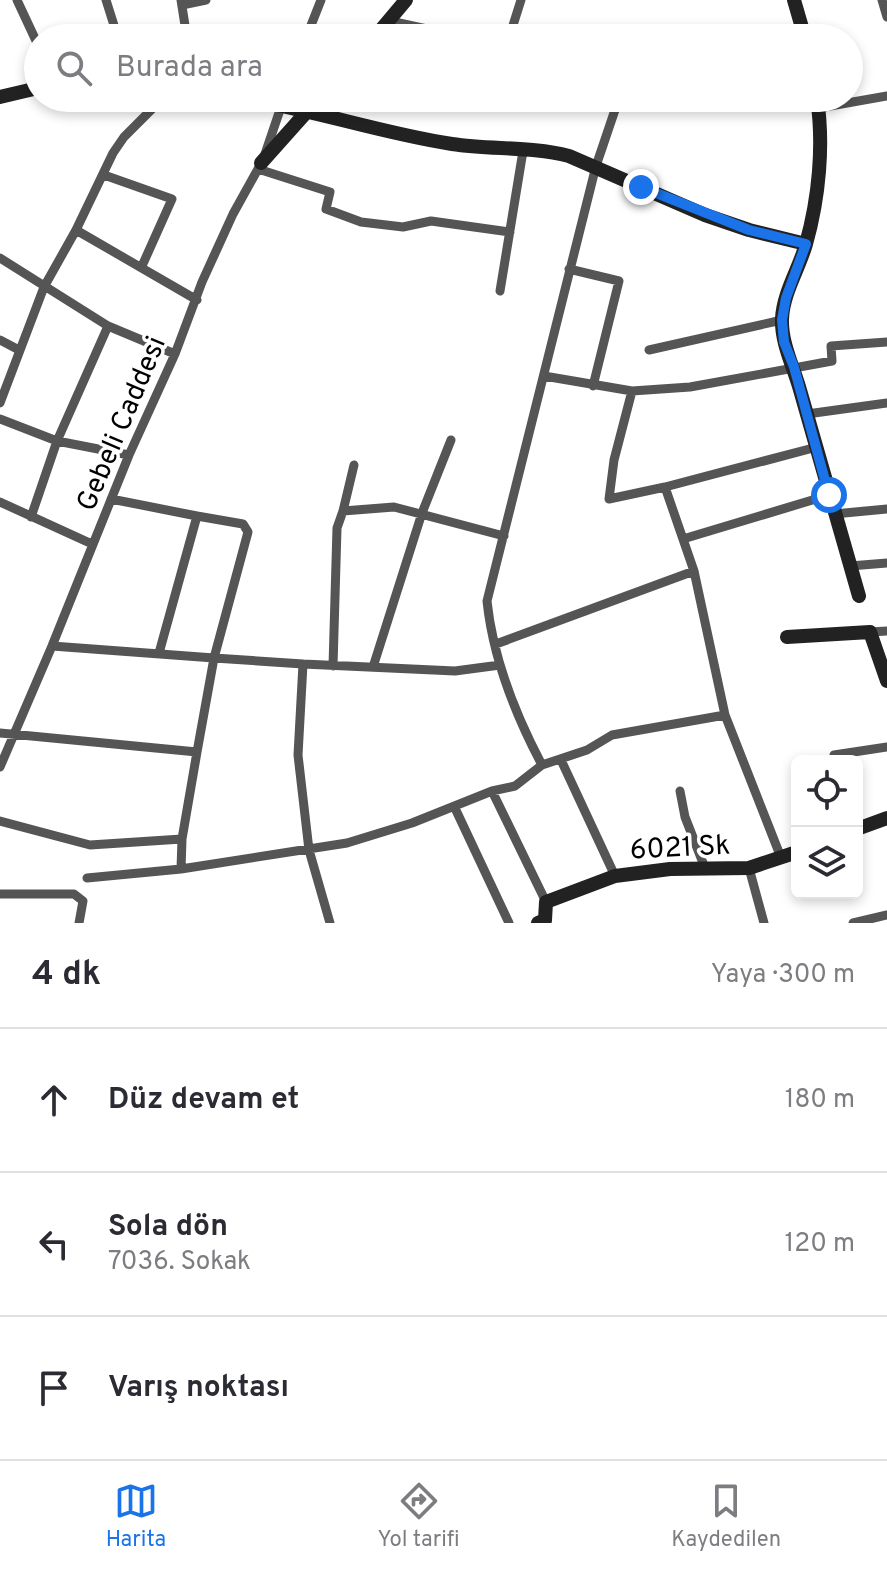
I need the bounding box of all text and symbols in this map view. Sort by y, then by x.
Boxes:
search box [24,24,863,112]
icon: search [52,46,96,90]
text: Burada ara [116,50,263,87]
route end [623,169,659,205]
street label: Gebeli Caddesi [70,331,176,517]
route start [811,477,847,513]
map controls [791,755,863,899]
button: locate [791,755,863,827]
button: layers [791,827,863,899]
street label: 6021 Sk [629,828,731,870]
text: 4 dk [32,954,101,997]
text: Yaya · 300 m [711,959,855,992]
icon: ahead [32,1078,76,1122]
text: Düz devam et [108,1082,299,1119]
text: 180 m [785,1084,855,1117]
text: Sola dön [108,1209,228,1246]
icon: left [32,1222,76,1266]
text: 120 m [785,1228,855,1261]
text: 7036. Sokak [108,1246,251,1279]
icon: arrive [32,1366,76,1410]
text: Varış noktası [108,1370,289,1407]
tab: Harita [106,1479,166,1554]
tab: Yol tarifi [378,1479,460,1554]
tab: Kaydedilen [671,1479,781,1554]

